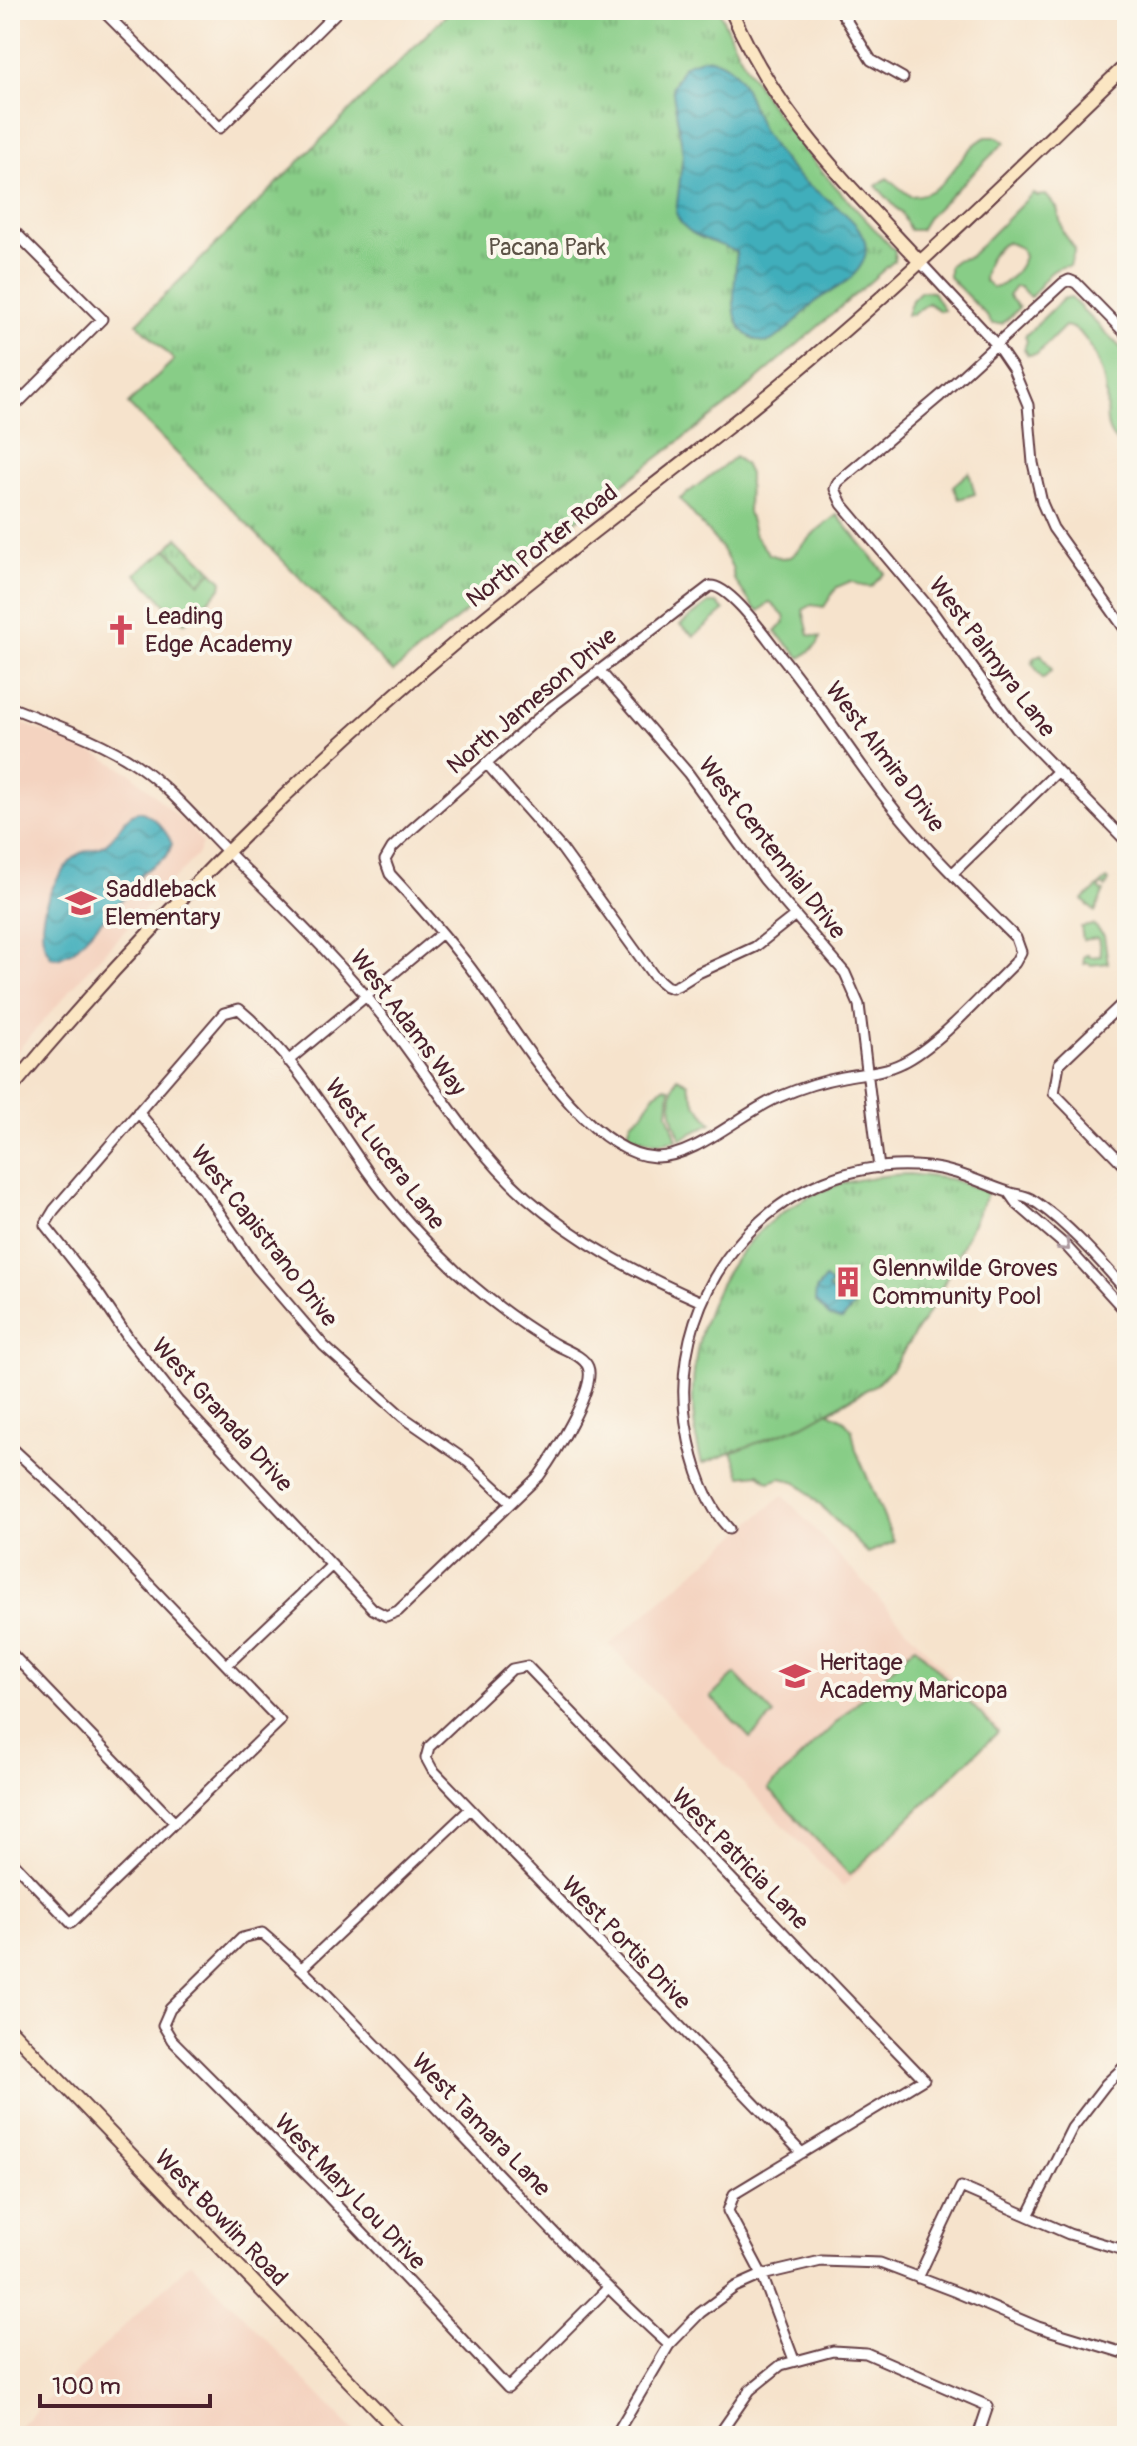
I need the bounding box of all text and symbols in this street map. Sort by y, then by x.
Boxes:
park label: Pacana Park [488,233,606,262]
street label: North Porter Road [461,478,623,614]
street label: West Palmyra Lane [922,571,1062,743]
place label: Leading Edge Academy [145,602,292,659]
church icon: Leading Edge Academy [104,613,138,647]
street label: North Jameson Drive [441,621,623,781]
street label: West Almira Drive [819,676,951,838]
street label: West Centennial Drive [692,751,852,945]
place label: Saddleback Elementary [105,875,220,932]
school or university icon: Saddleback Elementary [64,886,98,920]
street label: West Adams Way [344,944,472,1102]
street label: West Lucera Lane [319,1073,451,1235]
street label: West Capistrano Drive [184,1139,344,1333]
one-way arrow [1056,1237,1070,1251]
place label: Glennwilde Groves Community Pool [872,1254,1058,1311]
building icon: Glennwilde Groves Community Pool [831,1265,865,1299]
street label: West Granada Drive [145,1332,299,1498]
place label: Heritage Academy Maricopa [819,1648,1007,1705]
school or university icon: Heritage Academy Maricopa [778,1659,812,1693]
street label: West Patricia Lane [665,1782,815,1936]
street label: West Portis Drive [555,1870,697,2016]
street label: West Tamara Lane [405,2047,557,2203]
street label: West Mary Lou Drive [268,2108,432,2276]
street label: West Bowlin Road [149,2144,293,2292]
scale bar [40,2358,210,2408]
text: 100 m [52,2372,121,2401]

